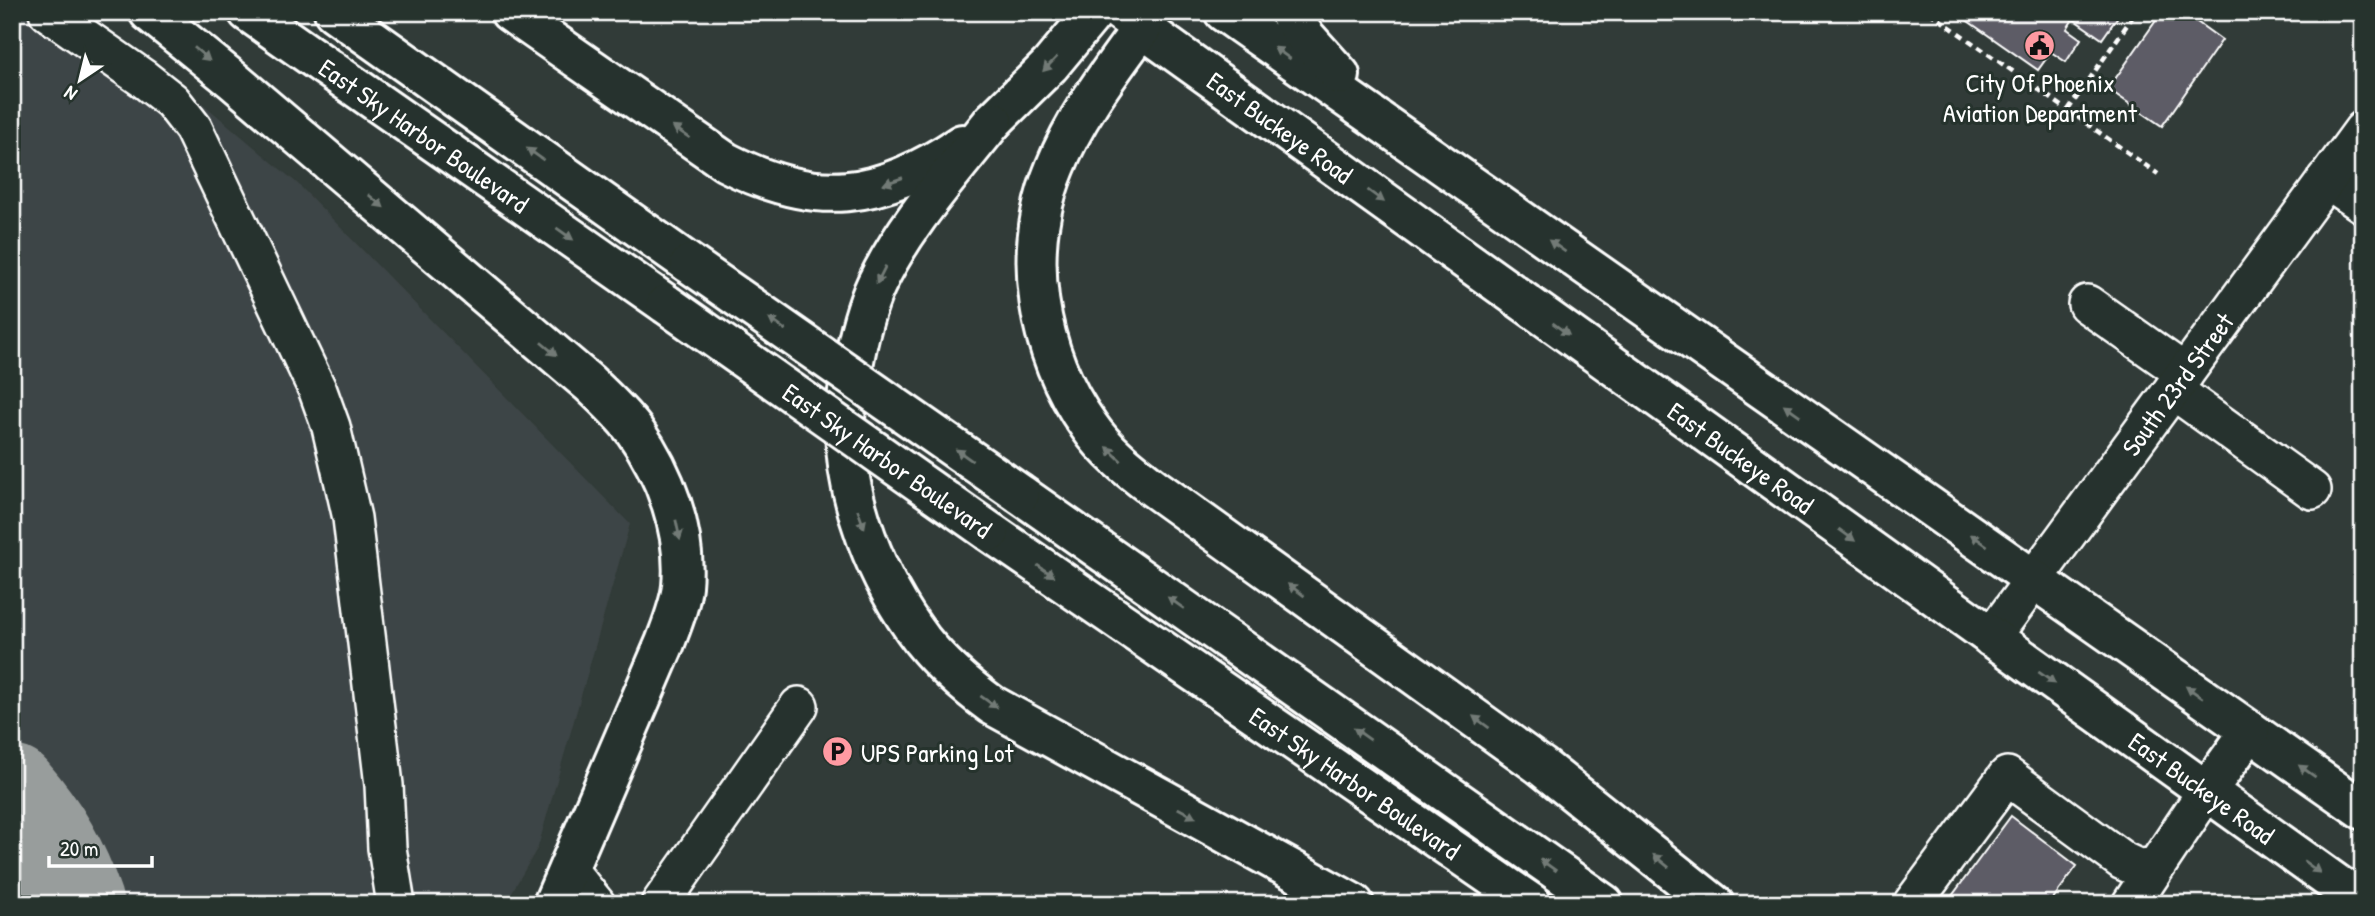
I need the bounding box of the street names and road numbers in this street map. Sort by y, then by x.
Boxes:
street label: East Sky Harbor Boulevard [313,50,536,221]
street label: East Buckeye Road [1200,63,1360,191]
street label: South 23rd Street [2113,304,2242,462]
street label: East Sky Harbor Boulevard [776,374,999,546]
street label: East Buckeye Road [1661,393,1821,521]
street label: East Sky Harbor Boulevard [1243,698,1467,867]
street label: East Buckeye Road [2122,723,2282,852]

